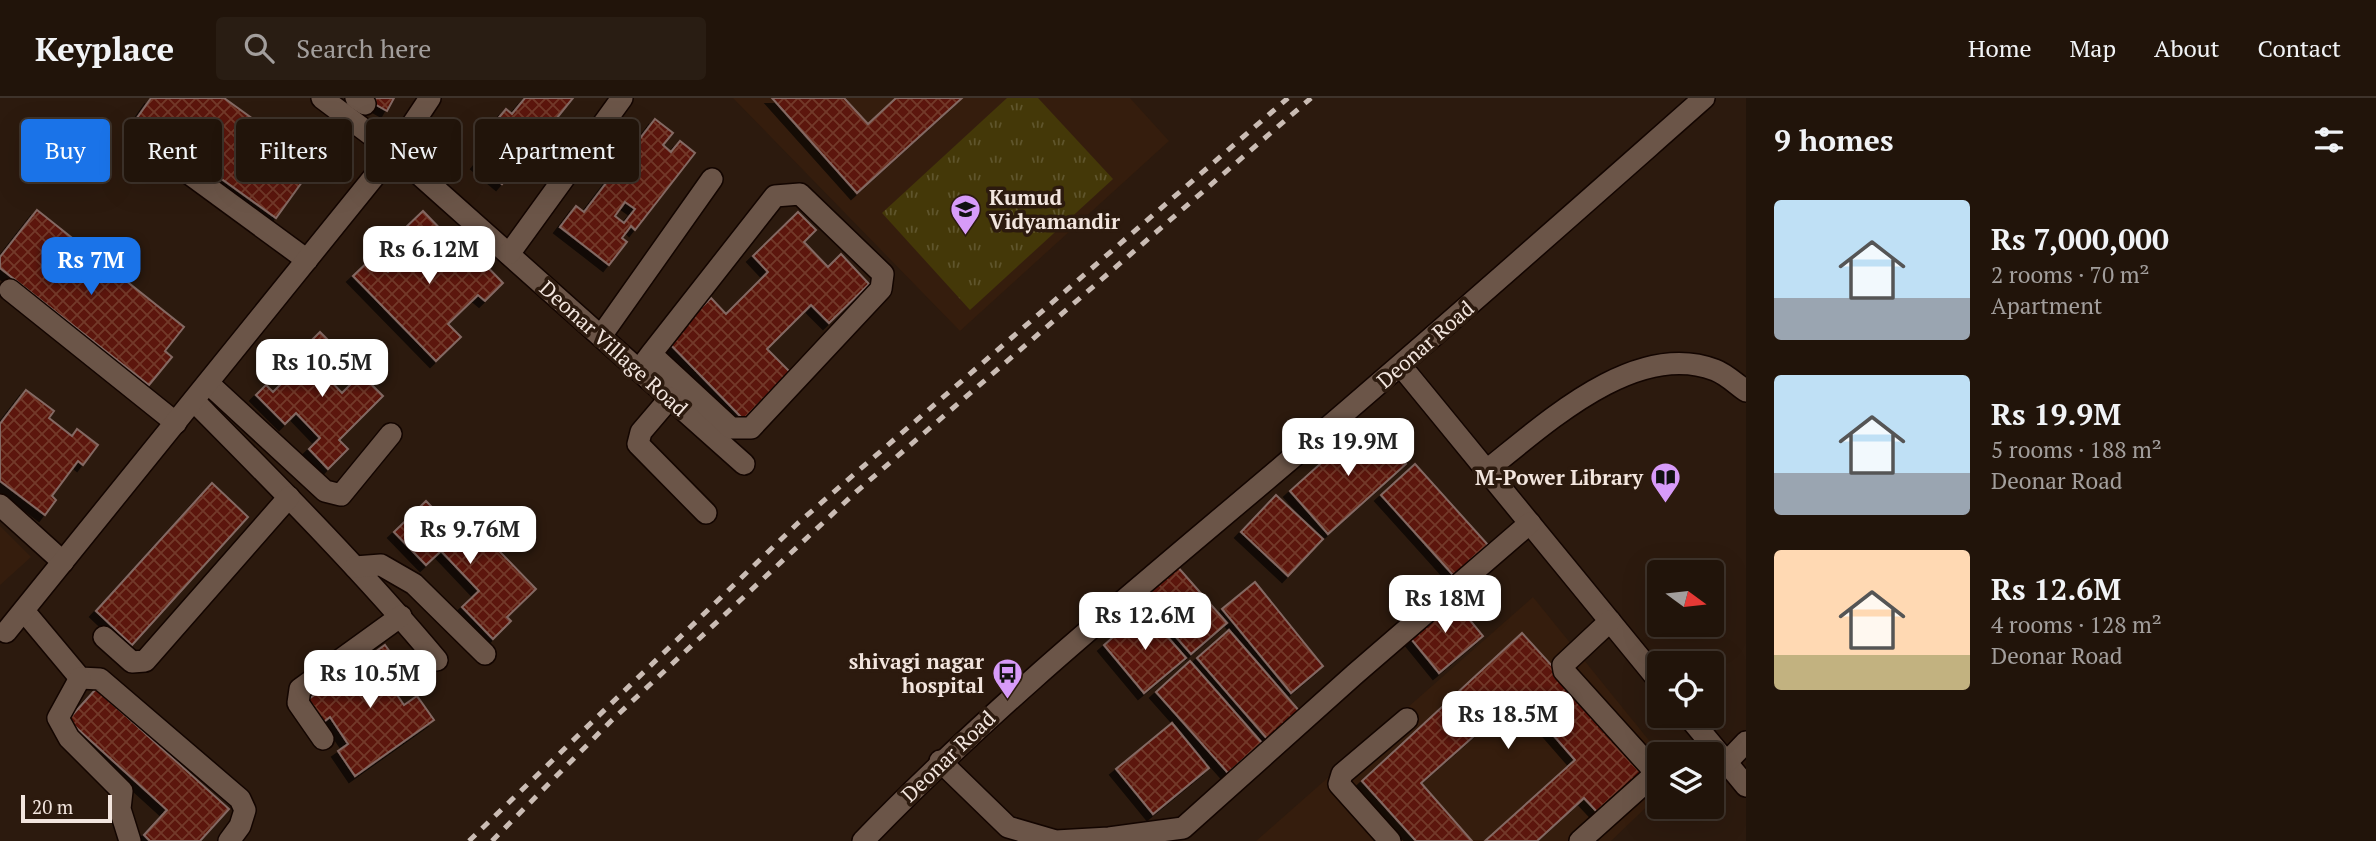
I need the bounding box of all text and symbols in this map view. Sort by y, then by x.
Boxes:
search box [216,17,706,80]
text: Keyplace [35,27,174,70]
icon: search [240,29,278,67]
text: Search here [296,31,431,65]
text: Home [1968,32,2032,64]
text: Map [2070,32,2116,64]
text: About [2154,32,2220,64]
text: Contact [2258,32,2341,64]
chip: Buy [21,119,110,182]
chip: Rent [124,119,222,182]
chip: Filters [236,119,352,182]
chip: New [366,119,461,182]
chip: Apartment [475,119,639,182]
text: 9 homes [1774,120,1893,160]
icon: filters [2310,121,2348,159]
place label: Kumud Vidyamandir [989,183,1120,235]
school or university icon: Kumud Vidyamandir [949,192,983,236]
text: Rs 7,000,000 [1991,219,2169,259]
pin: Rs 6.12M [357,226,501,286]
icon: home [1830,228,1914,312]
text: Rs 6.12M [379,233,479,264]
pin: Rs 7M [42,238,140,297]
text: Rs 7M [57,244,125,275]
text: 2 rooms · 70 m² [1991,259,2150,290]
street label: Deonar Village Road [534,274,694,422]
text: Apartment [1991,290,2102,321]
street label: Deonar Road [1370,294,1480,394]
pin: Rs 10.5M [250,340,394,399]
text: Rs 10.5M [272,346,372,377]
text: Rs 19.9M [1991,394,2121,434]
icon: home [1830,403,1914,487]
pin: Rs 19.9M [1276,418,1420,478]
text: Rs 19.9M [1298,425,1398,456]
text: 5 rooms · 188 m² [1991,434,2162,465]
library icon: M-Power Library [1649,460,1683,504]
place label: M-Power Library [1475,463,1644,491]
text: Deonar Road [1991,465,2123,496]
pin: Rs 9.76M [398,506,542,566]
text: Rs 9.76M [420,513,520,544]
north arrow [1647,560,1724,637]
map controls [1647,560,1724,819]
text: Rs 12.6M [1991,569,2121,609]
pin: Rs 18M [1388,575,1502,635]
icon: home [1830,578,1914,662]
text: Rs 18M [1405,582,1485,613]
pin: Rs 12.6M [1073,592,1217,652]
text: Rs 12.6M [1095,599,1195,630]
text: 4 rooms · 128 m² [1991,609,2162,640]
text: Deonar Road [1991,640,2123,671]
place label: shivagi nagar hospital [849,647,984,699]
pin: Rs 10.5M [298,650,442,710]
button: locate [1647,651,1724,728]
bus stop icon: shivagi nagar hospital [990,656,1024,700]
text: Rs 10.5M [320,657,420,688]
pin: Rs 18.5M [1436,692,1580,751]
text: Rs 18.5M [1458,698,1558,729]
street label: Deonar Road [895,704,1001,808]
button: layers [1647,742,1724,819]
scale bar [21,792,112,824]
text: 20 m [32,794,73,819]

